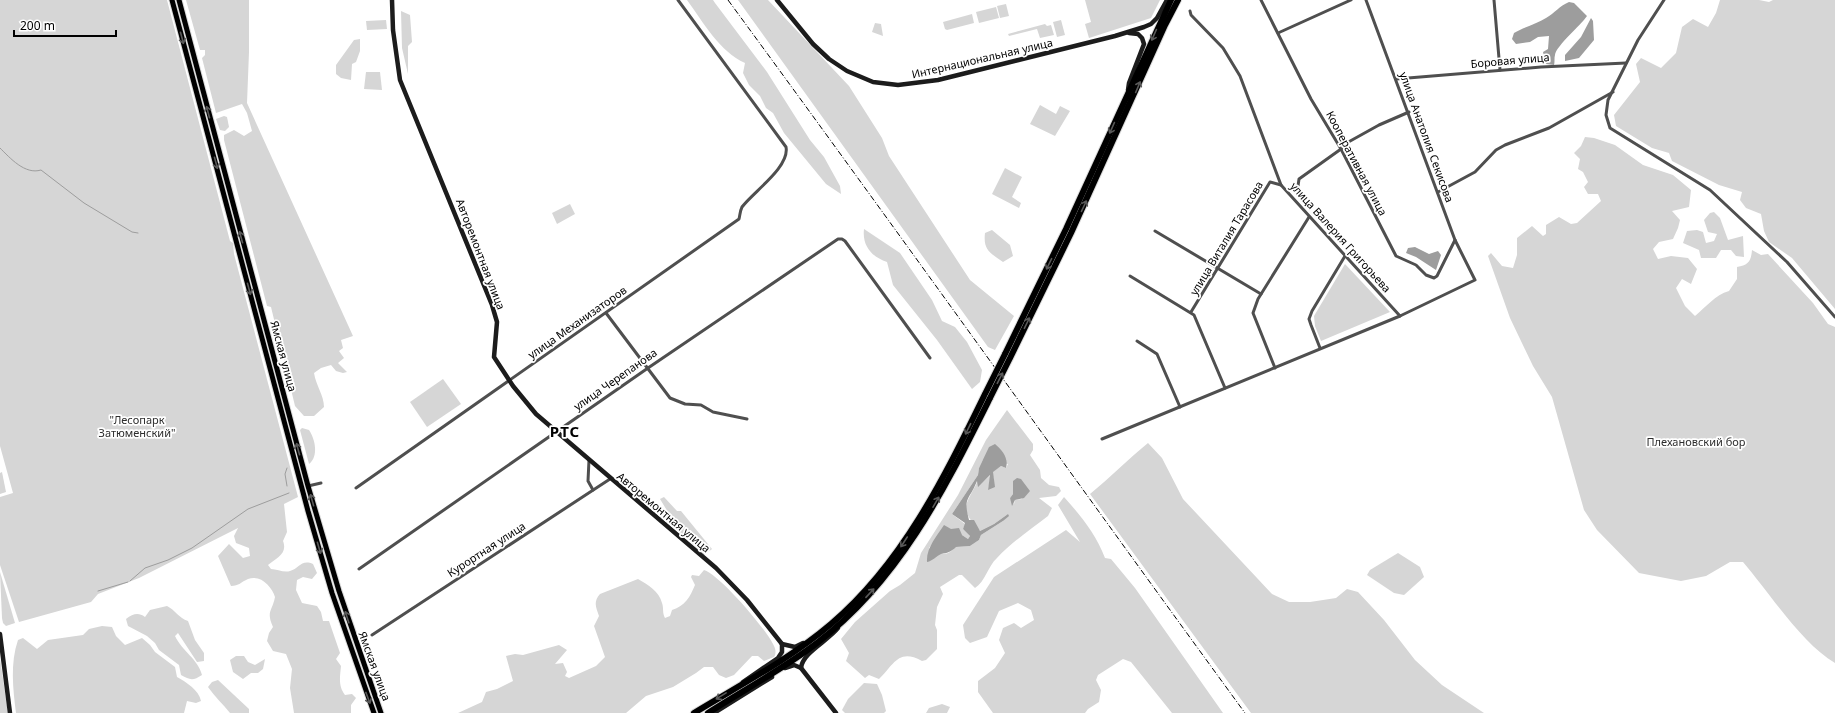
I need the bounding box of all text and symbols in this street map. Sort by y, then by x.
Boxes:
scale bar [14,12,116,38]
text: 200 m [20,17,55,34]
one-way arrow [1150,29,1157,41]
one-way arrow [179,31,186,44]
street label: Интернациональная улица [910,34,1054,82]
street label: Боровая улица [1470,49,1550,71]
street label: улица Анатолия Секисова [1396,70,1458,204]
one-way arrow [1134,82,1142,94]
one-way arrow [204,105,212,118]
street label: Кооперативная улица [1323,108,1391,218]
one-way arrow [1108,121,1115,133]
one-way arrow [212,157,220,170]
street label: улица Виталия Тарасова [1186,178,1266,298]
street label: улица Валерия Григорьева [1287,179,1395,295]
street label: Авторемонтная улица [453,196,509,312]
one-way arrow [1081,200,1088,212]
one-way arrow [237,231,245,244]
one-way arrow [1045,258,1052,270]
one-way arrow [246,282,253,295]
street label: улица Механизаторов [525,282,629,362]
one-way arrow [1024,317,1032,329]
street label: Ямская улица [267,319,301,393]
street label: улица Черепанова [570,345,660,413]
one-way arrow [997,372,1005,384]
park label: "Лесопарк Затюменский" [99,412,175,440]
district label: РТС [550,421,580,441]
one-way arrow [964,422,971,434]
park label: Плехановский бор [1647,434,1746,449]
one-way arrow [294,442,301,455]
street label: Авторемонтная улица [614,468,714,556]
one-way arrow [308,494,315,507]
one-way arrow [932,496,940,508]
street label: Курортная улица [444,518,528,580]
one-way arrow [900,536,908,547]
one-way arrow [316,541,323,554]
one-way arrow [866,588,875,598]
one-way arrow [343,611,350,624]
street label: Ямская улица [355,629,395,703]
one-way arrow [365,691,373,703]
one-way arrow [715,693,727,701]

